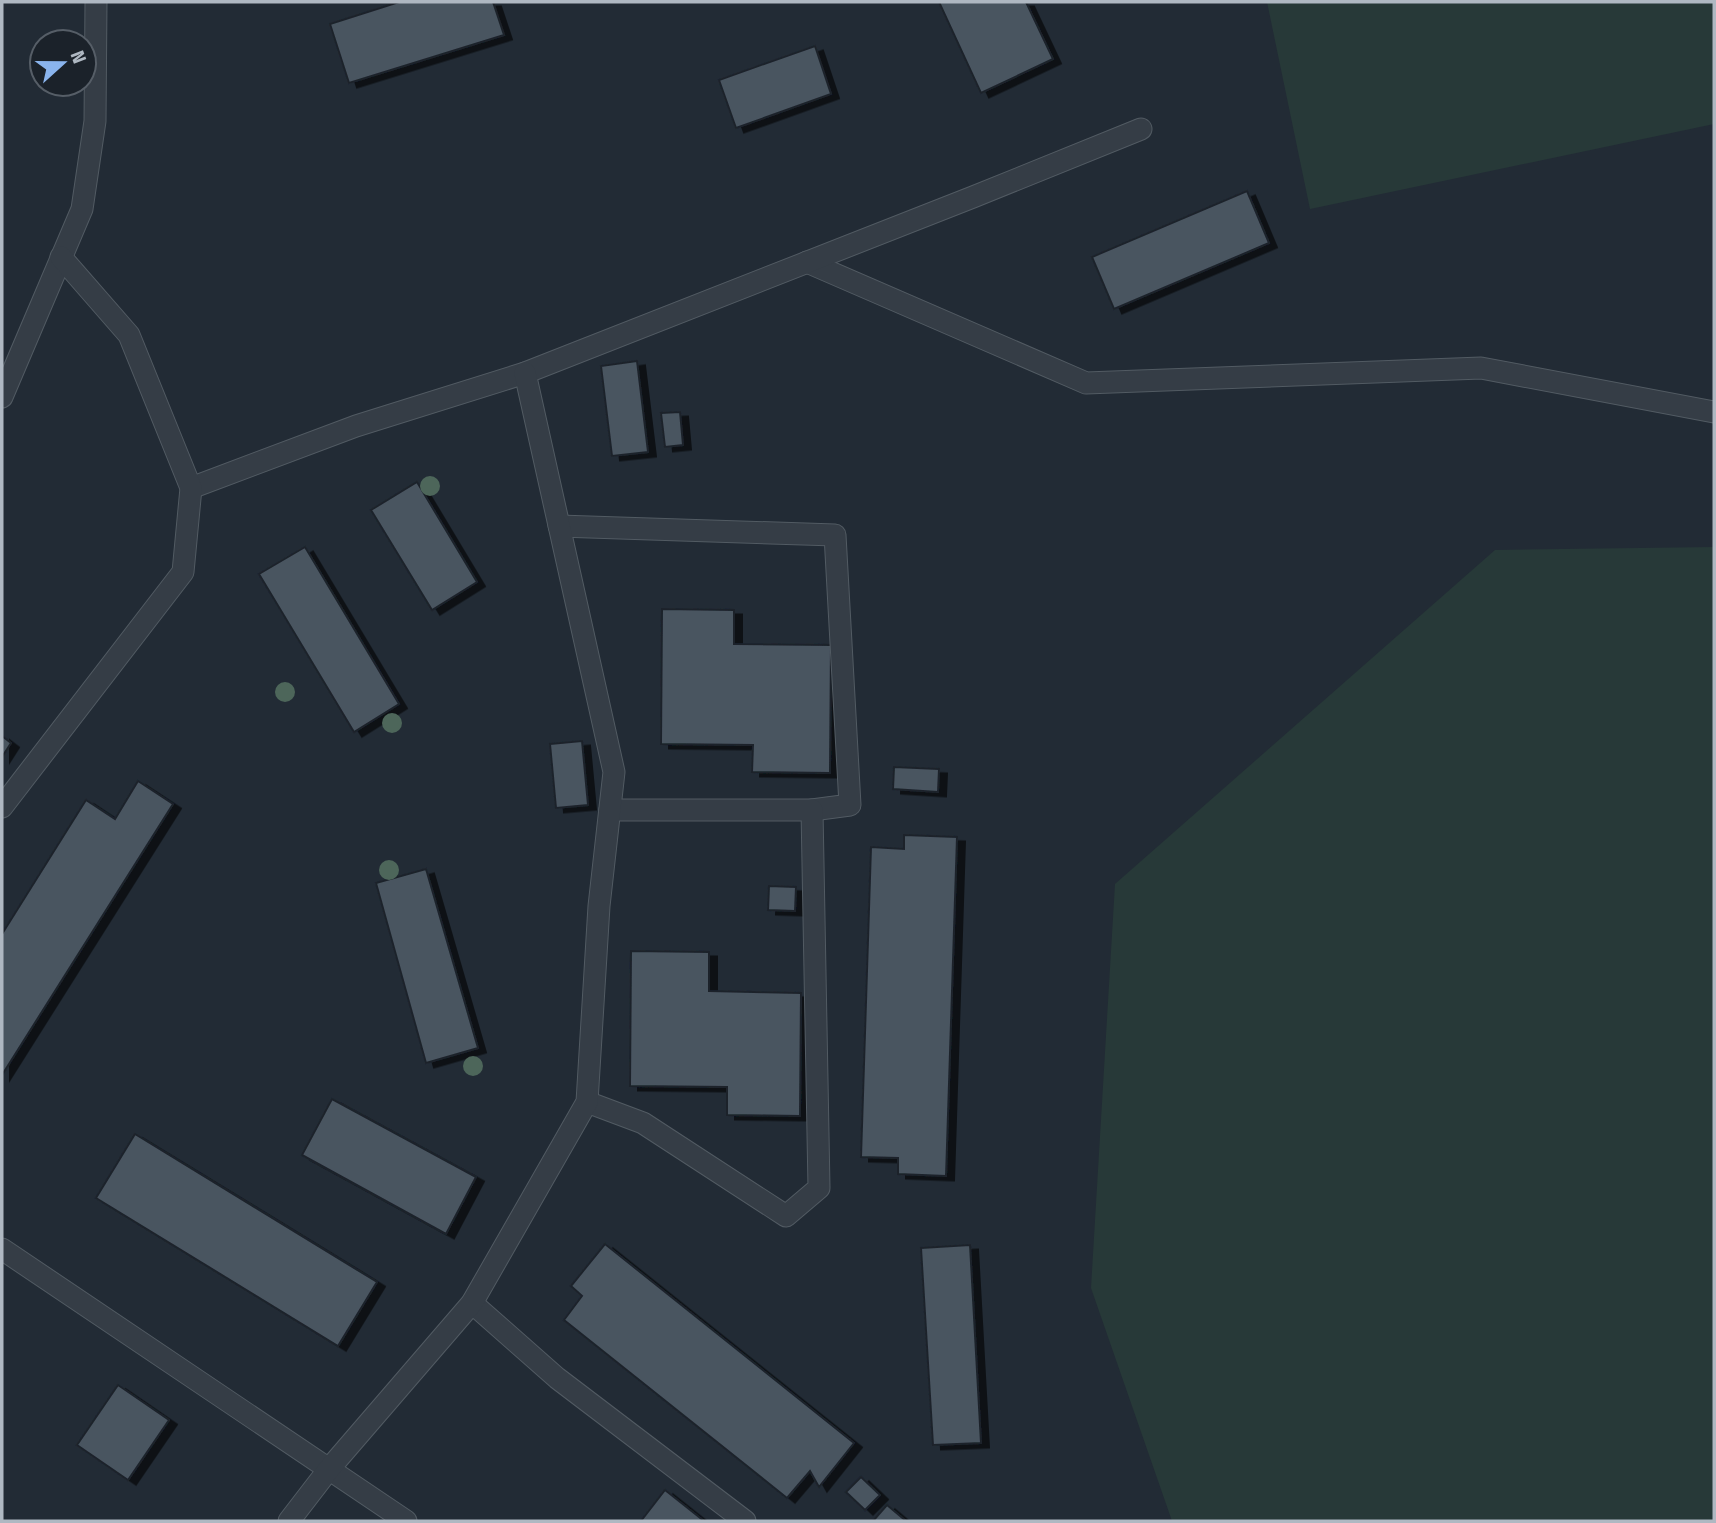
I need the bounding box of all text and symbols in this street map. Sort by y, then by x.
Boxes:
north arrow [28,28,98,98]
text: N [66,48,91,67]

